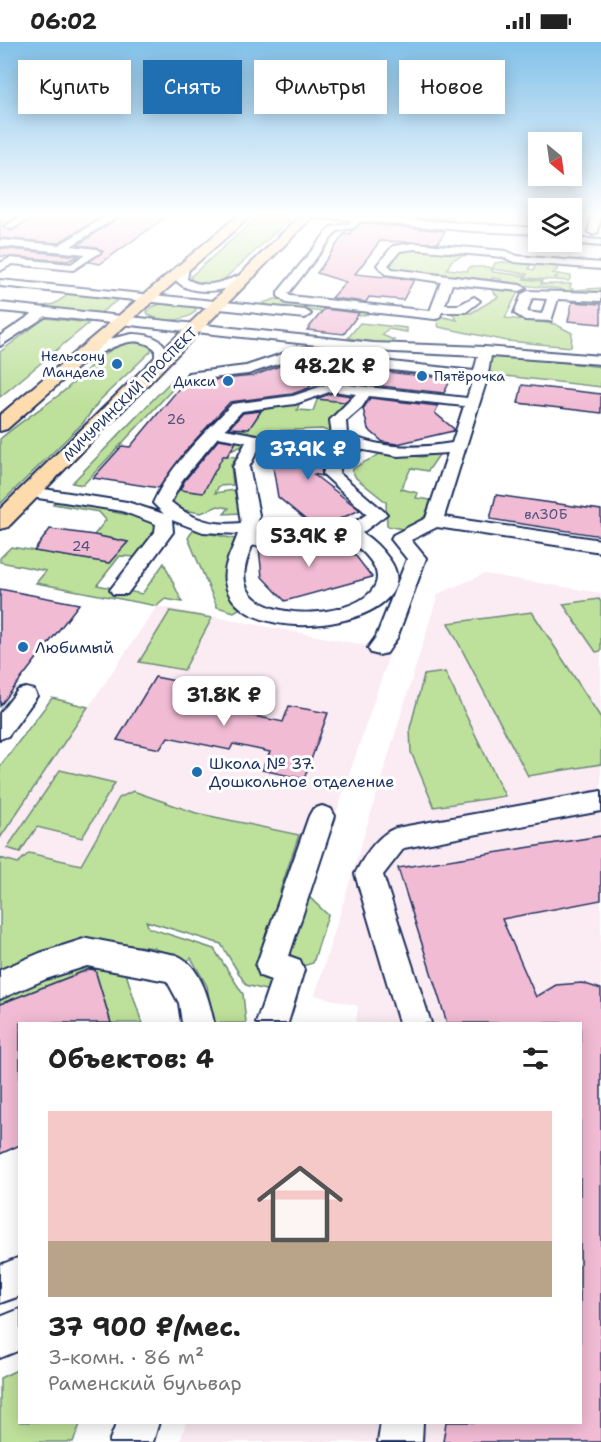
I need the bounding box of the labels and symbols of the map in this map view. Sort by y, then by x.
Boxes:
north arrow [528,132,582,186]
street label: МИЧУРИНСКИЙ ПРОСПЕКТ [59,323,201,465]
place label: Нельсону Манделе [41,347,105,381]
pin: 48.2K ₽ [280,347,390,398]
marker: Нельсону Манделе [110,357,124,371]
place label: Пятёрочка [434,367,505,385]
marker: Пятёрочка [415,369,429,383]
place label: Дикси [173,372,216,390]
marker: Дикси [221,374,235,388]
house number: 26 [167,410,186,428]
pin: 37.9K ₽ [253,430,363,481]
house number: вл30Б [524,505,568,523]
pin: 53.9K ₽ [254,517,364,568]
house number: 24 [72,537,91,555]
place label: Любимый [35,637,114,658]
marker: Любимый [16,640,30,654]
pin: 31.8K ₽ [169,676,279,727]
place label: Школа № 37. Дошкольное отделение [209,753,394,792]
marker: Школа № 37. Дошкольное отделение [190,765,204,779]

